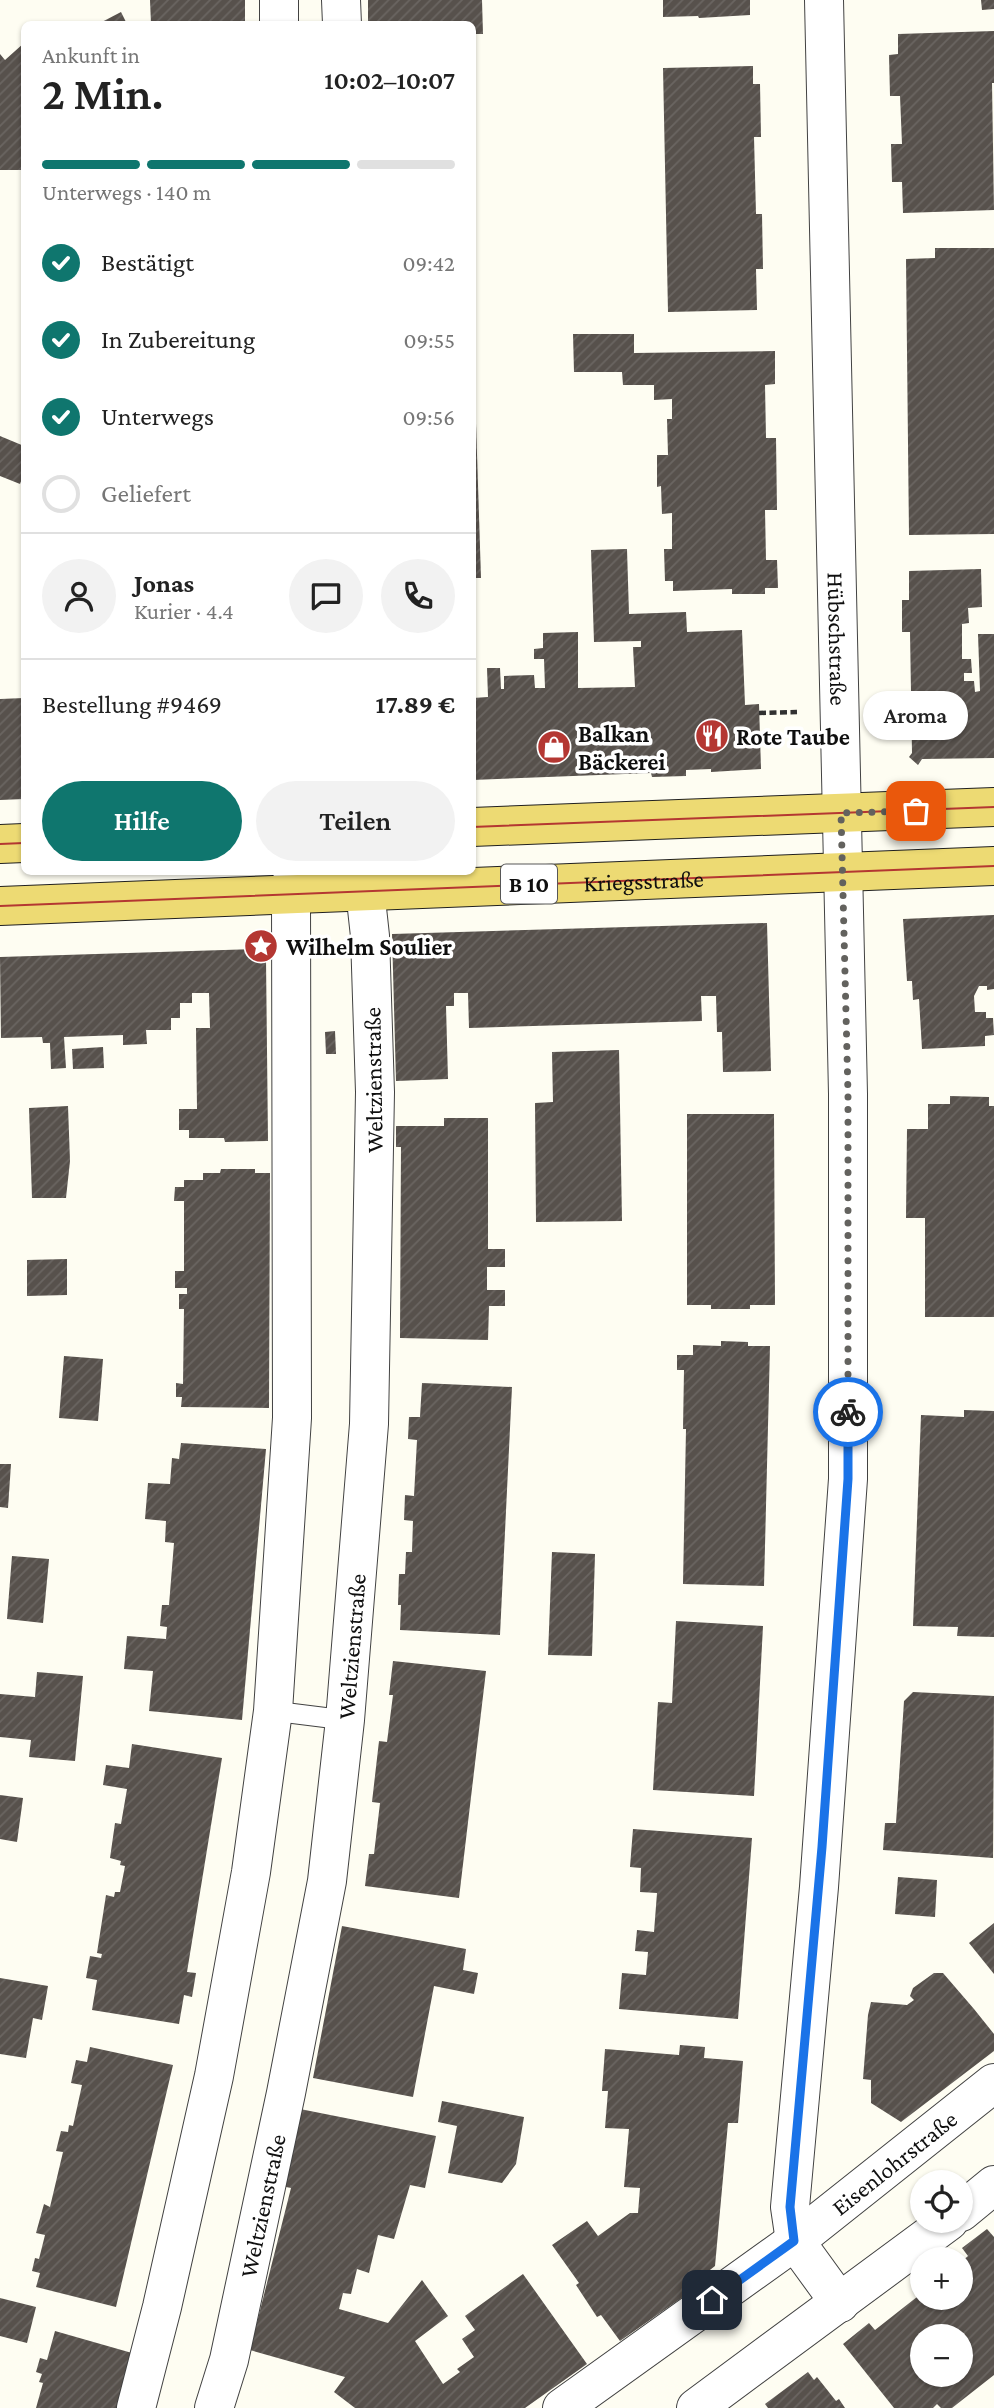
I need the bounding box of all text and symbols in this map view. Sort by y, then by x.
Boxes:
text: Ankunft in [42,42,140,68]
text: 10:02–10:07 [324,66,455,95]
text: 2 Min. [42,68,164,119]
text: Unterwegs · 140 m [42,179,211,205]
icon: check [42,244,80,282]
text: Bestätigt [101,248,194,277]
text: 09:42 [403,250,455,276]
icon: check [42,321,80,359]
text: In Zubereitung [101,325,255,354]
text: 09:55 [404,327,455,353]
icon: check [42,398,80,436]
text: Unterwegs [101,402,214,431]
text: 09:56 [403,404,455,430]
text: Geliefert [101,479,191,508]
button: person [42,559,116,633]
button: chat [289,559,363,633]
button: phone [381,559,455,633]
text: Jonas [134,569,194,598]
street label: Hübschstraße [823,572,853,706]
text: Kurier · 4.4 [134,598,234,624]
text: Bestellung #9469 [42,690,222,719]
text: 17.89 € [376,690,455,719]
callout: Aroma [864,692,968,741]
text: Aroma [884,702,947,728]
restaurant icon: Rote Taube [693,717,731,755]
place label: Balkan Bäckerei [578,720,665,775]
place label: Rote Taube [736,723,850,750]
shop icon: Balkan Bäckerei [535,728,573,766]
button: Hilfe [42,781,242,861]
button: Teilen [256,781,455,861]
pin [886,781,946,841]
icon: bag [897,792,935,830]
road number: B 10 [501,864,557,904]
street label: Kriegsstraße [583,864,704,896]
place icon: Wilhelm Soulier [242,927,280,965]
place label: Wilhelm Soulier [285,933,452,960]
street label: Weltzienstraße [358,1007,388,1153]
courier [813,1377,883,1447]
icon: bike [829,1393,867,1431]
street label: Weltzienstraße [332,1573,370,1720]
street label: Eisenlohrstraße [826,2105,962,2220]
street label: Weltzienstraße [233,2132,290,2280]
map controls [910,2170,973,2387]
button: locate [910,2170,973,2233]
button: + [910,2247,973,2310]
pin [682,2270,742,2330]
icon: home [693,2281,731,2319]
button: − [910,2324,973,2387]

